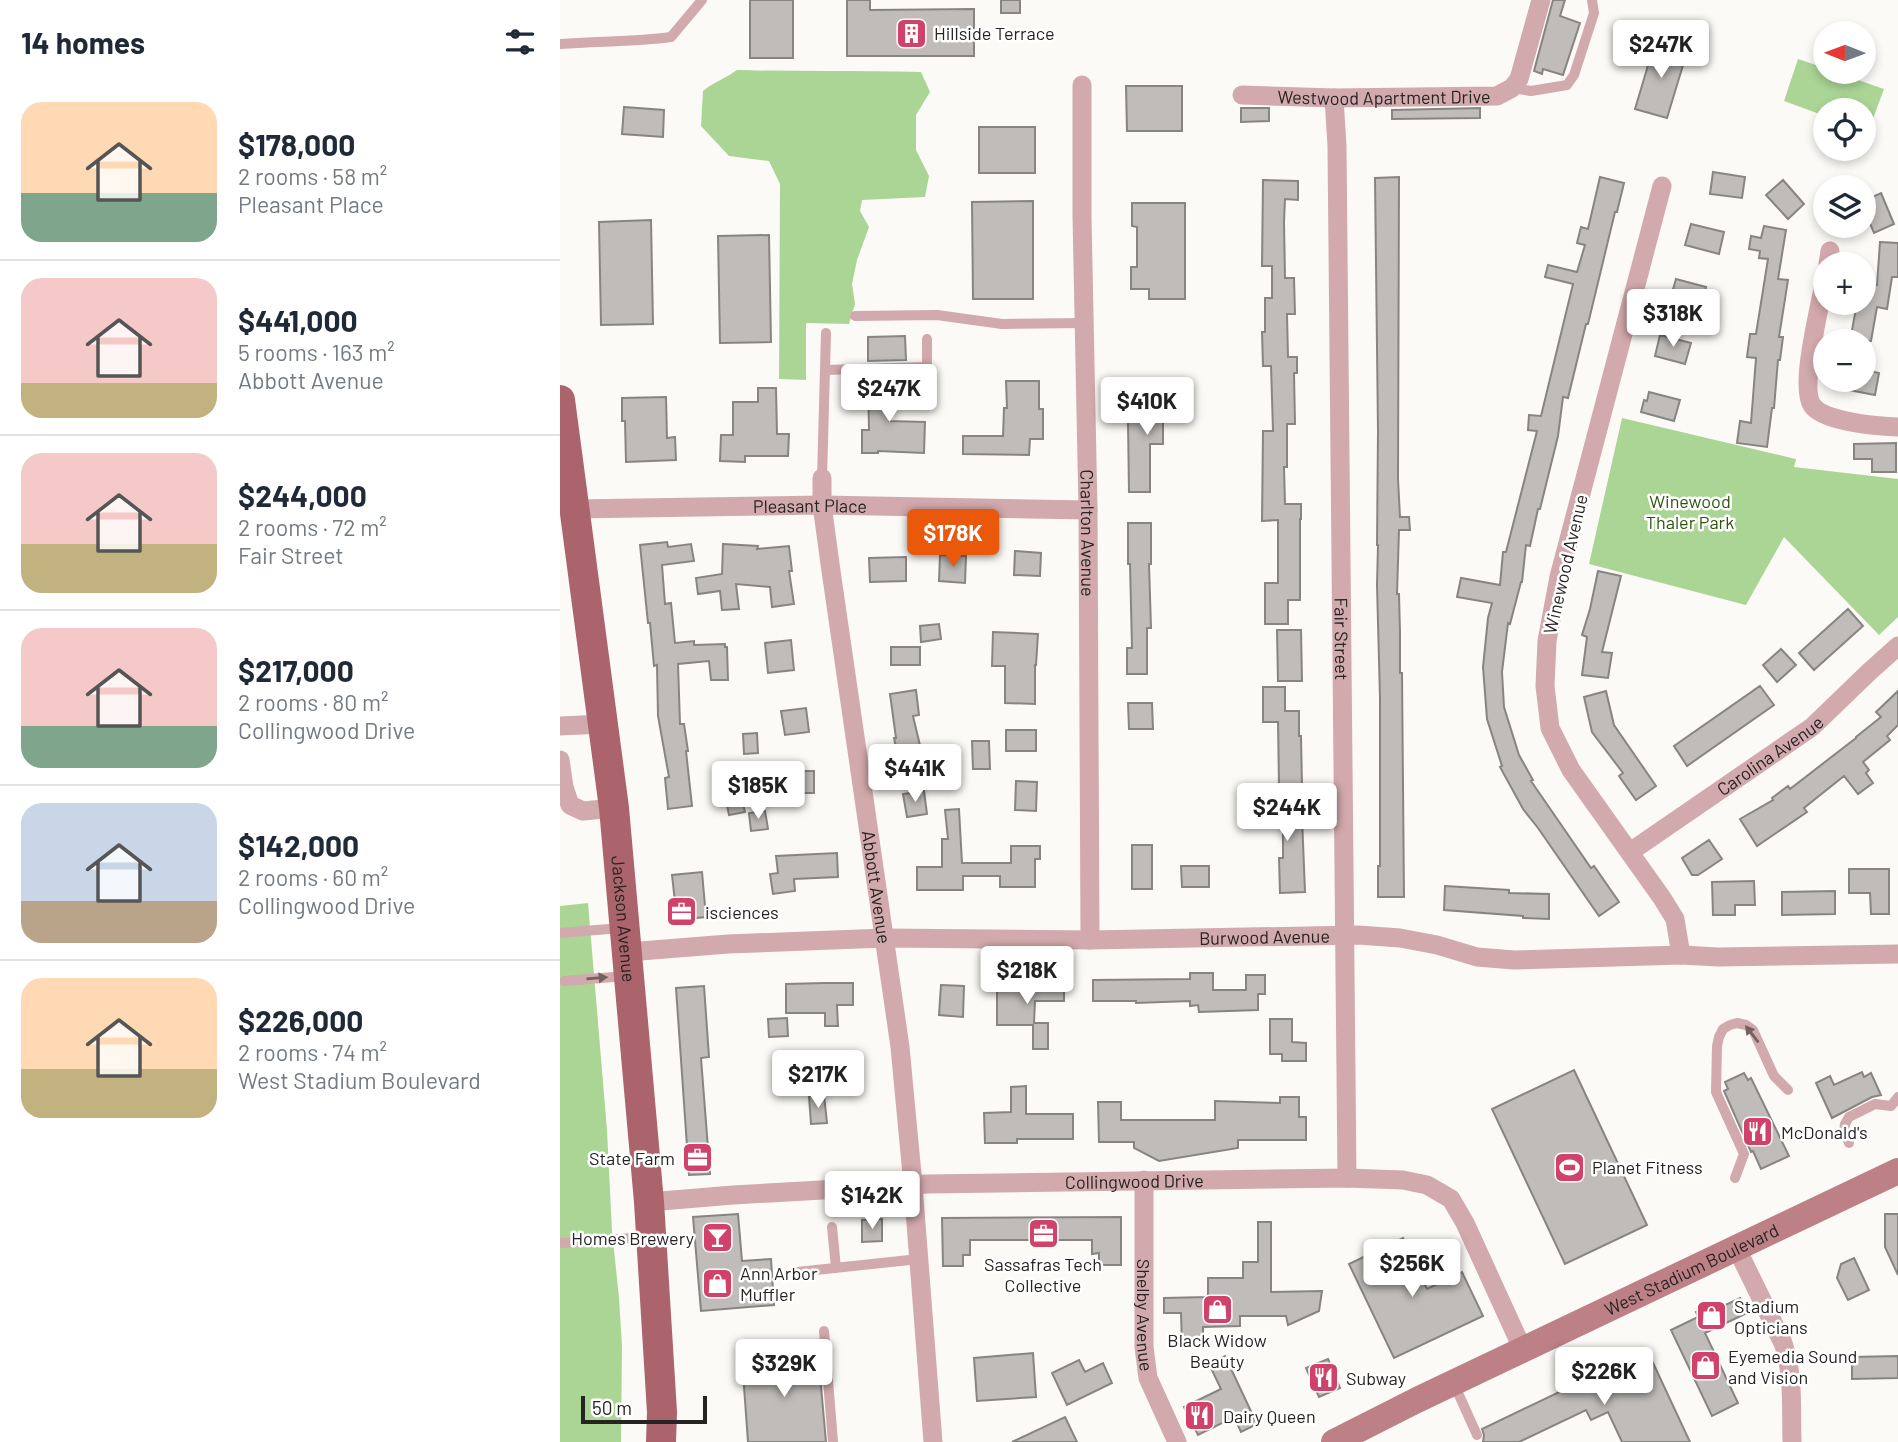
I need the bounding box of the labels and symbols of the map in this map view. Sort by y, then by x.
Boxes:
building icon: Hillside Terrace [894,16,928,50]
pin: $247K [1612,20,1710,80]
north arrow [1813,21,1876,84]
place label: Hillside Terrace [934,22,1055,44]
street label: Westwood Apartment Drive [1277,85,1491,109]
pin: $318K [1624,290,1722,349]
pin: $247K [840,364,938,424]
pin: $410K [1098,378,1196,437]
street label: Charlton Avenue [1076,469,1099,597]
park label: Winewood Thaler Park [1646,490,1734,533]
street label: Winewood Avenue [1538,492,1592,636]
street label: Pleasant Place [753,494,867,517]
pin: $178K [904,510,1002,569]
street label: Fair Street [1330,597,1353,680]
street label: Carolina Avenue [1712,711,1828,800]
pin: $441K [866,744,964,804]
pin: $185K [709,762,807,821]
pin: $244K [1238,784,1336,843]
street label: Abbott Avenue [858,829,896,945]
street label: Jackson Avenue [607,855,640,983]
office icon: isciences [665,895,699,929]
place label: isciences [705,901,779,923]
street label: Burwood Avenue [1199,925,1330,949]
pin: $218K [978,946,1076,1006]
one-way arrow [586,972,608,983]
one-way arrow [1745,1025,1760,1043]
pin: $217K [769,1050,867,1110]
restaurant icon: McDonald's [1741,1115,1775,1149]
place label: McDonald's [1781,1121,1868,1143]
office icon: State Farm [681,1141,715,1175]
place label: State Farm [589,1147,675,1169]
sports icon: Planet Fitness [1552,1150,1586,1184]
place label: Planet Fitness [1592,1156,1703,1178]
street label: Collingwood Drive [1065,1169,1204,1193]
pin: $142K [823,1172,921,1231]
office icon: Sassafras Tech Collective [1026,1216,1060,1250]
street label: West Stadium Boulevard [1601,1219,1782,1320]
bar icon: Homes Brewery [700,1221,734,1255]
place label: Homes Brewery [571,1227,694,1249]
pin: $256K [1363,1240,1461,1299]
place label: Sassafras Tech Collective [984,1253,1102,1296]
street label: Shelby Avenue [1133,1259,1158,1373]
place label: Ann Arbor Muffler [740,1262,818,1305]
shop icon: Ann Arbor Muffler [700,1266,734,1300]
shop icon: Black Widow Beauty [1200,1293,1234,1327]
place label: Stadium Opticians [1734,1295,1808,1338]
shop icon: Stadium Opticians [1694,1299,1728,1333]
place label: Black Widow Beauty [1167,1329,1267,1372]
pin: $329K [735,1340,833,1399]
place label: Eyemedia Sound and Vision [1728,1345,1857,1388]
pin: $226K [1555,1348,1653,1407]
shop icon: Eyemedia Sound and Vision [1688,1349,1722,1383]
restaurant icon: Subway [1306,1361,1340,1395]
place label: Subway [1346,1367,1406,1389]
scale bar [581,1393,707,1425]
restaurant icon: Dairy Queen [1183,1399,1217,1433]
place label: Dairy Queen [1223,1405,1316,1427]

